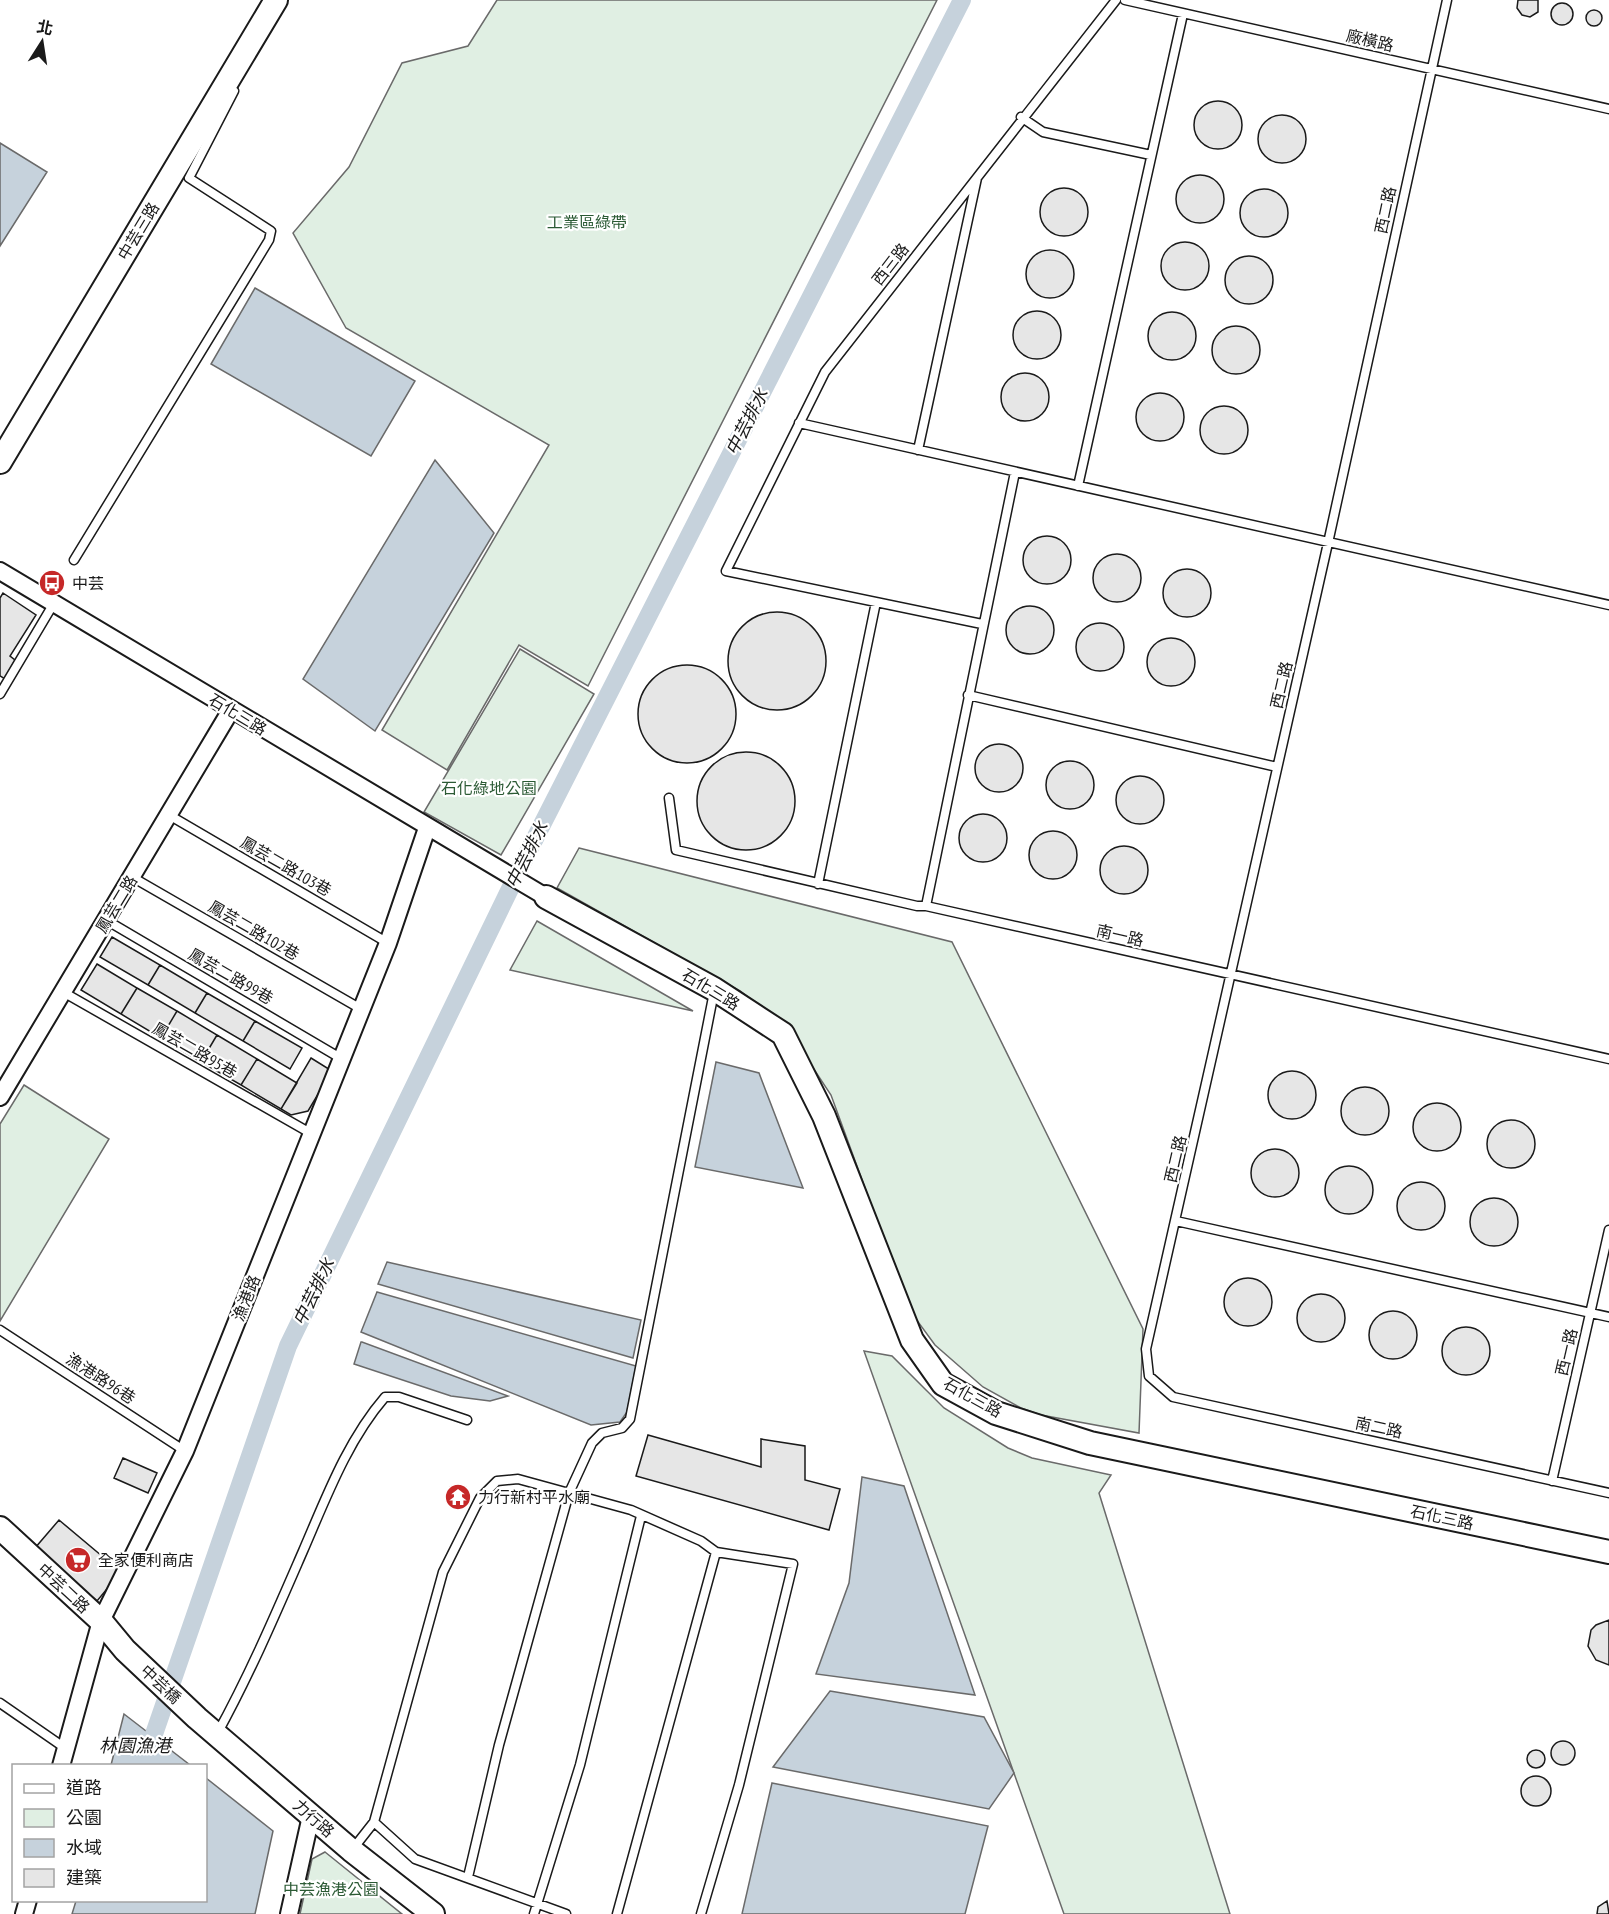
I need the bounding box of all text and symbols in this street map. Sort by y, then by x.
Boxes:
north arrow [12,12,72,72]
text: 北 [35,16,55,39]
street label: 廠橫路 [1344,25,1396,55]
street label: 西二路 [1370,184,1400,236]
street label: 中芸三路 [113,198,163,264]
park label: 工業區綠帶 [547,212,627,232]
street label: 西三路 [867,239,913,289]
water label: 中芸排水 [720,384,774,459]
bus stop icon: 中芸 [37,568,67,598]
place label: 中芸 [72,573,104,593]
street label: 西二路 [1266,659,1296,711]
street label: 石化三路 [205,689,271,739]
park label: 石化綠地公園 [441,778,537,798]
water label: 中芸排水 [500,817,554,892]
street label: 鳳芸二路103巷 [237,832,335,900]
street label: 鳳芸二路 [91,871,141,937]
street label: 鳳芸二路102巷 [205,896,303,964]
street label: 南一路 [1094,920,1146,950]
street label: 鳳芸二路99巷 [185,944,277,1008]
street label: 石化三路 [678,964,744,1014]
street label: 鳳芸二路95巷 [149,1018,241,1082]
street label: 西二路 [1160,1133,1190,1185]
water label: 中芸排水 [287,1253,340,1329]
street label: 漁港路 [228,1272,264,1324]
street label: 西一路 [1551,1326,1581,1378]
street label: 漁港路96巷 [63,1348,139,1408]
street label: 石化三路 [940,1373,1006,1421]
street label: 南二路 [1353,1412,1405,1442]
temple icon: 力行新村平水廟 [443,1482,473,1512]
place label: 力行新村平水廟 [478,1487,590,1507]
street label: 石化三路 [1409,1501,1475,1533]
supermarket icon: 全家便利商店 [63,1545,93,1575]
place label: 全家便利商店 [98,1550,194,1570]
street label: 中芸二路 [34,1559,94,1617]
street label: 中芸橋 [137,1660,185,1708]
water label: 林園漁港 [99,1734,174,1757]
legend [12,1764,207,1902]
text: 道路 [66,1776,102,1799]
street label: 力行路 [289,1795,339,1841]
text: 公園 [66,1806,102,1829]
text: 水域 [66,1836,102,1859]
text: 建築 [66,1866,102,1889]
park label: 中芸漁港公園 [283,1879,379,1899]

